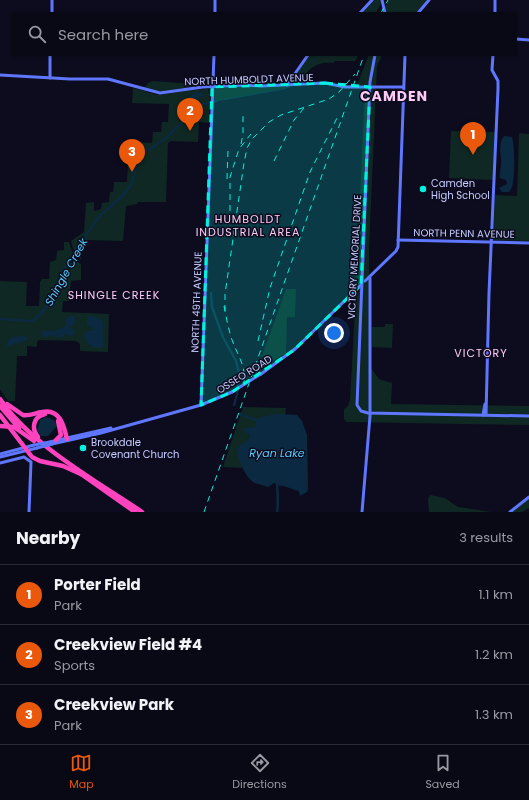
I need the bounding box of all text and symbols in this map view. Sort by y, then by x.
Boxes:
search box [12,12,517,56]
icon: search [26,23,48,45]
text: Search here [58,24,148,45]
street label: NORTH HUMBOLDT AVENUE [184,70,314,89]
district label: CAMDEN [360,86,428,106]
pin: 2 [177,98,203,131]
pin: 1 [460,122,486,155]
pin: 3 [119,139,145,172]
place label: Camden High School [431,176,490,203]
marker: Camden High School [418,184,428,194]
street label: VICTORY MEMORIAL DRIVE [344,194,365,320]
district label: HUMBOLDT INDUSTRIAL AREA [196,211,300,240]
street label: NORTH PENN AVENUE [413,225,515,242]
water label: Shingle Creek [41,234,92,309]
street label: NORTH 49TH AVENUE [187,251,206,353]
district label: SHINGLE CREEK [68,287,160,303]
your location [324,323,344,343]
district label: VICTORY [454,345,508,361]
street label: OSSEO ROAD [214,351,275,397]
place label: Brookdale Covenant Church [91,435,180,462]
marker: Brookdale Covenant Church [78,443,88,453]
water label: Ryan Lake [249,445,305,461]
text: Nearby [16,526,80,550]
text: 3 results [459,528,513,547]
text: Porter Field [54,574,141,595]
text: 1 [27,585,31,604]
text: 1.1 km [478,585,513,604]
text: Park [54,596,82,615]
text: Creekview Field #4 [54,634,202,655]
text: 2 [25,645,33,664]
text: 1.2 km [475,645,513,664]
text: Sports [54,656,95,675]
text: Creekview Park [54,694,174,715]
text: 3 [25,705,33,724]
text: 1.3 km [475,705,513,724]
text: Park [54,716,82,735]
tab: Map [69,752,94,793]
tab: Directions [232,752,287,793]
tab: Saved [425,752,460,793]

